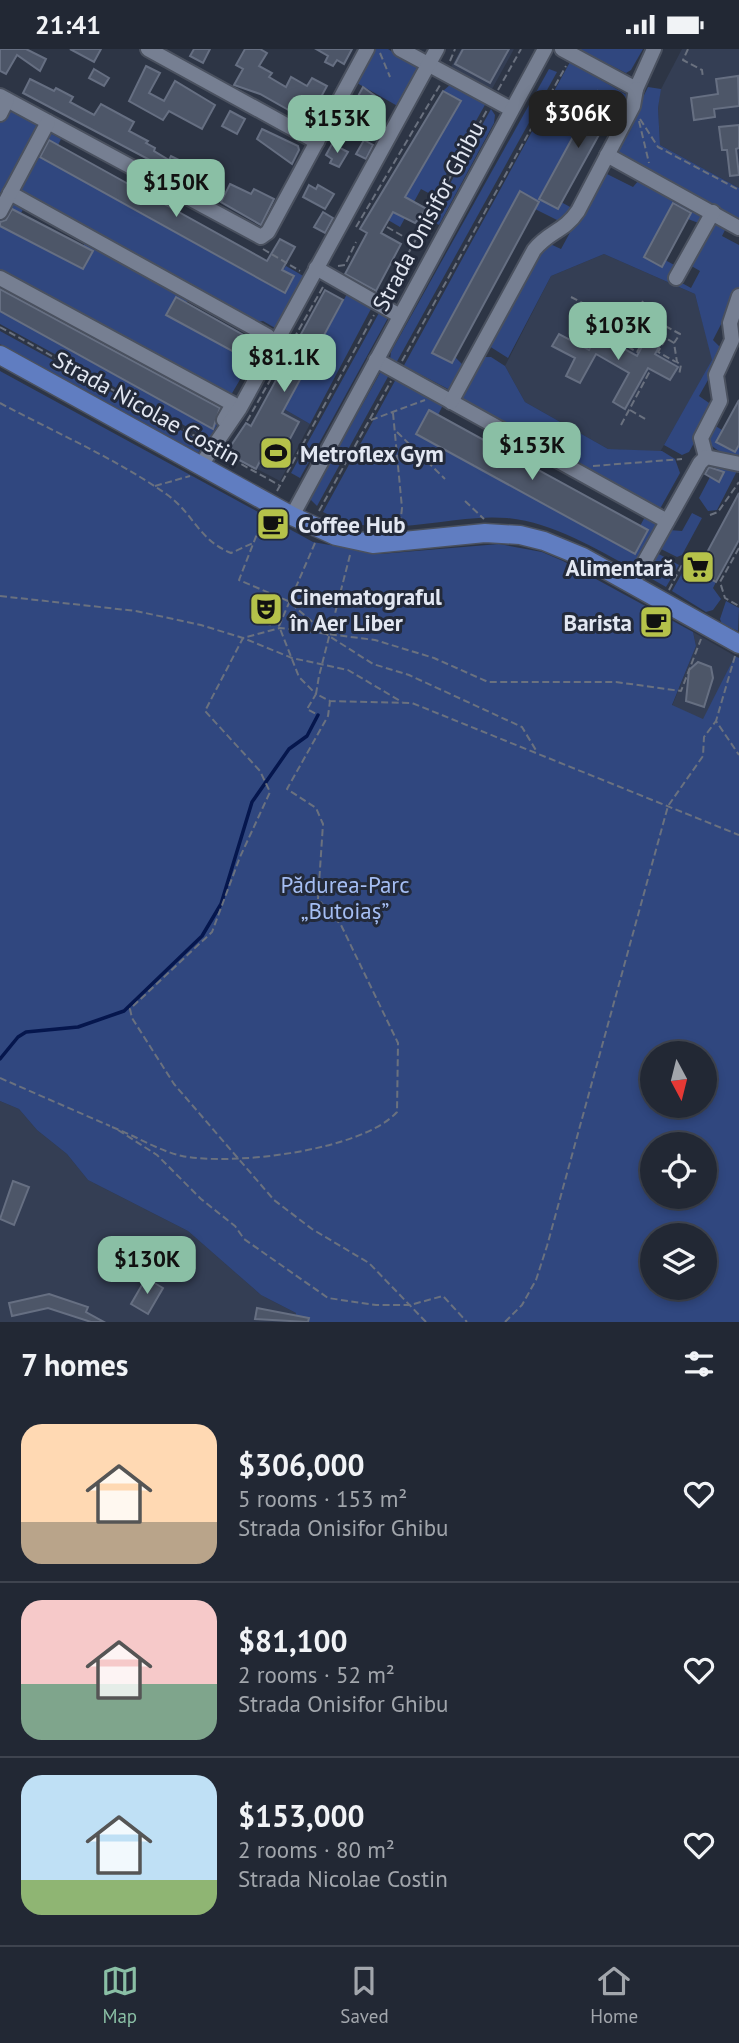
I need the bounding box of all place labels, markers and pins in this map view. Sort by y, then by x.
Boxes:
pin: $306K [529,91,627,150]
pin: $153K [288,95,386,155]
pin: $150K [127,159,225,219]
pin: $103K [569,303,667,362]
pin: $81.1K [227,335,341,394]
pin: $153K [483,423,581,482]
sports icon: Metroflex Gym [257,434,295,472]
place label: Metroflex Gym [300,439,444,468]
cafe icon: Coffee Hub [254,505,292,543]
place label: Coffee Hub [298,510,406,539]
supermarket icon: Alimentară [679,548,717,586]
place label: Alimentară [565,553,674,582]
place label: Cinematograful în Aer Liber [289,582,442,637]
theatre icon: Cinematograful în Aer Liber [247,590,285,628]
cafe icon: Barista [637,603,675,641]
place label: Barista [564,608,632,637]
pin: $130K [98,1237,196,1296]

